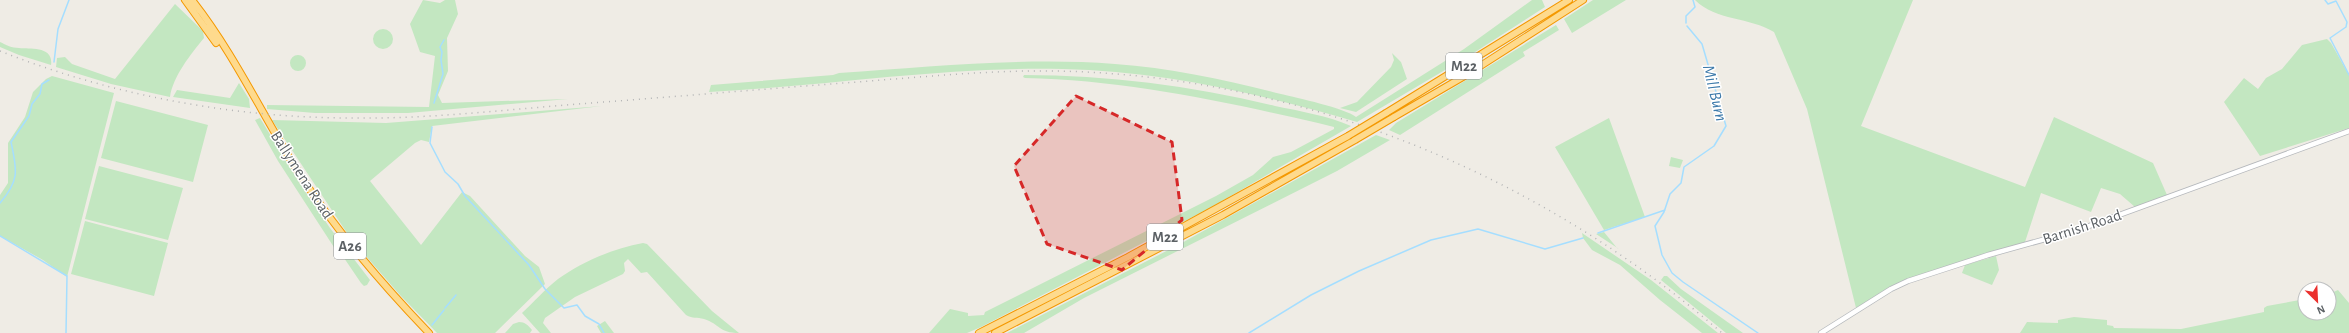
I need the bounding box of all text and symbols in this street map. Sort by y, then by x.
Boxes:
road number: M22 [1446,53,1482,79]
water label: Mill Burn [1700,63,1730,123]
street label: Ballymena Road [267,128,336,222]
street label: Barnish Road [2041,207,2123,247]
road number: M22 [1147,224,1183,250]
road number: A26 [334,233,366,259]
north arrow [2297,281,2337,321]
text: N [2315,303,2327,316]

